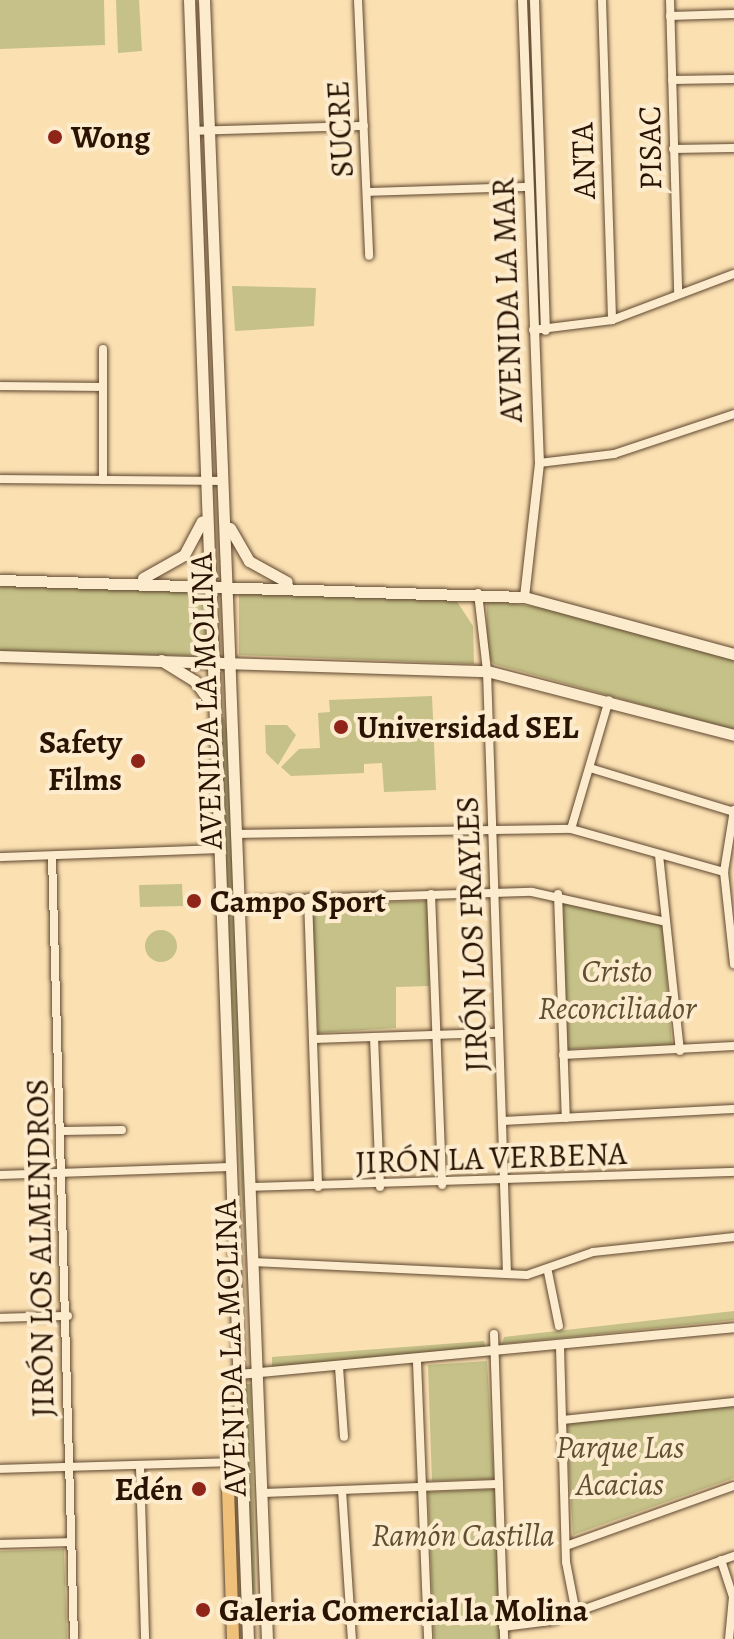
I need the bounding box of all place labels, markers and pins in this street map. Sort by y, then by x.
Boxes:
place label: Wong [71,118,150,156]
marker: Wong [46,128,64,146]
place label: Universidad SEL [357,708,578,746]
marker: Universidad SEL [332,718,350,736]
place label: Safety Films [39,724,122,799]
marker: Safety Films [129,752,147,770]
place label: Campo Sport [210,882,386,920]
marker: Campo Sport [185,892,203,910]
place label: Edén [115,1470,183,1508]
marker: Edén [190,1480,208,1498]
place label: Galeria Comercial la Molina [219,1591,588,1629]
marker: Galeria Comercial la Molina [194,1601,212,1619]

